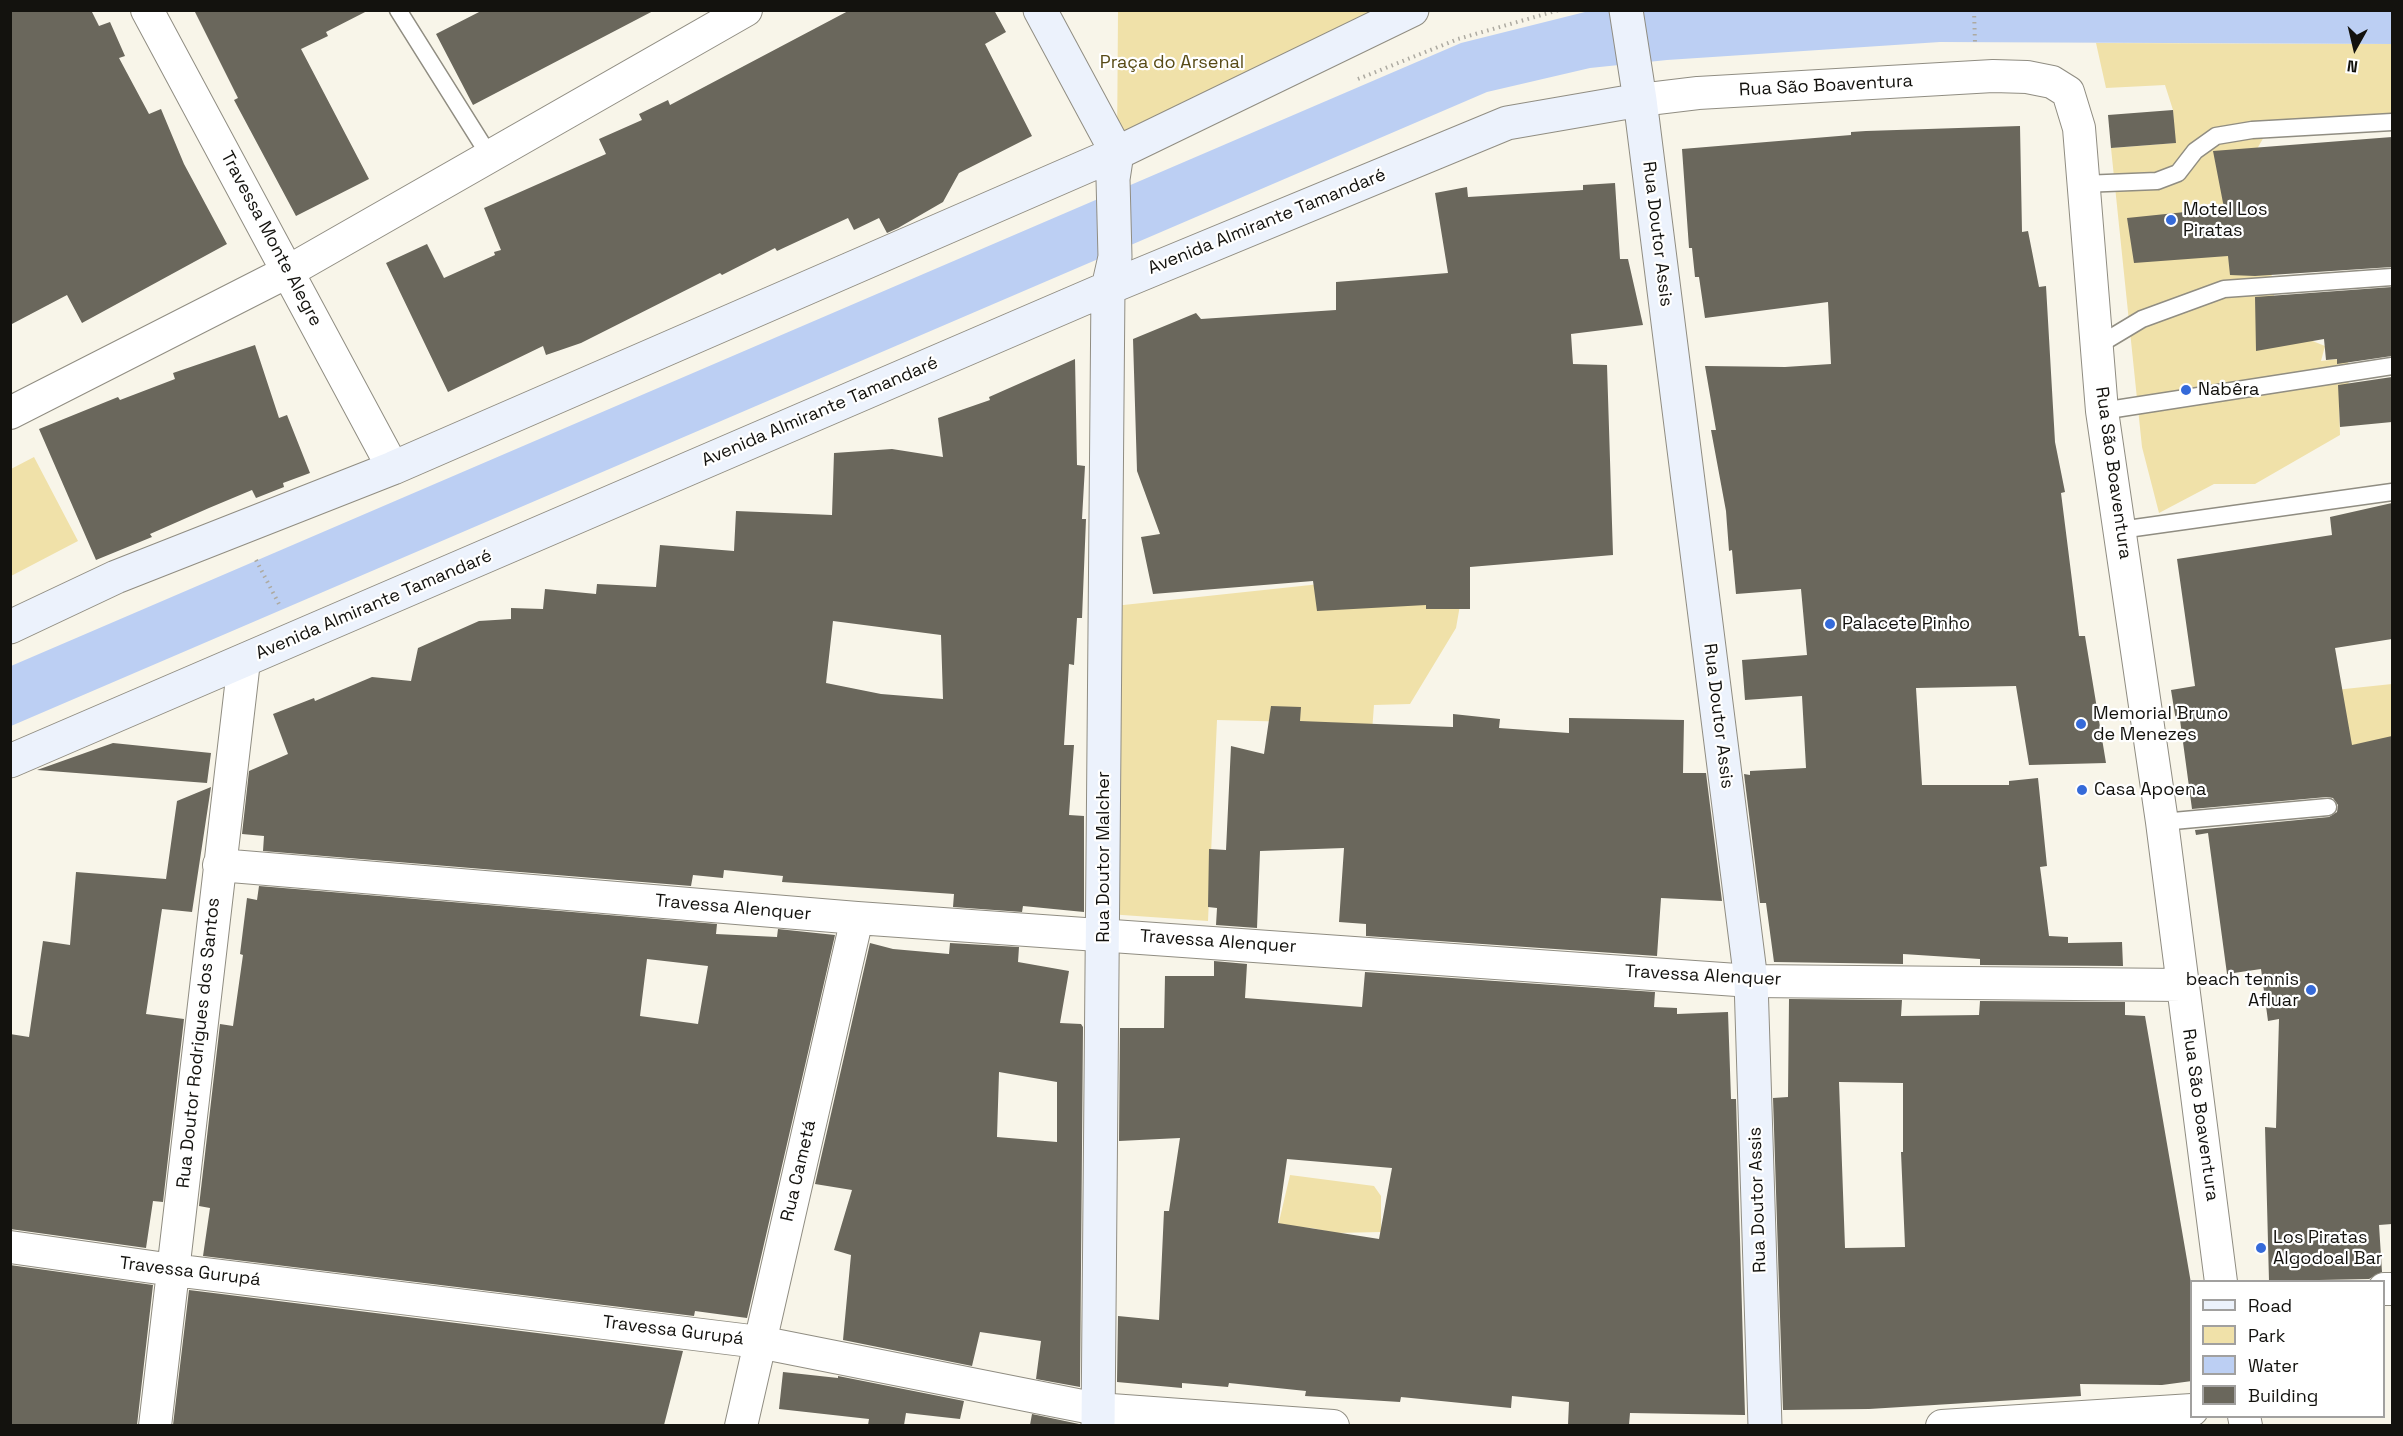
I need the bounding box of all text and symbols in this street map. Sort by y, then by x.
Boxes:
north arrow [2325,18,2385,78]
park label: Praça do Arsenal [1100,52,1244,74]
text: N [2346,55,2359,77]
street label: Rua São Boaventura [1739,71,1913,101]
street label: Travessa Monte Alegre [216,148,326,330]
street label: Rua Doutor Assis [1637,160,1677,308]
street label: Avenida Almirante Tamandaré [1145,164,1389,280]
place label: Motel Los Piratas [2183,199,2267,242]
marker: Motel Los Piratas [2164,213,2178,227]
street label: Avenida Almirante Tamandaré [699,352,941,472]
place label: Nabêra [2198,379,2259,401]
marker: Nabêra [2179,383,2193,397]
street label: Rua São Boaventura [2090,385,2136,561]
street label: Avenida Almirante Tamandaré [253,545,495,665]
place label: Palacete Pinho [1842,613,1970,635]
marker: Palacete Pinho [1823,617,1837,631]
street label: Rua Doutor Assis [1698,642,1738,790]
place label: Memorial Bruno de Menezes [2093,703,2228,746]
marker: Memorial Bruno de Menezes [2074,717,2088,731]
street label: Rua Doutor Malcher [1093,771,1115,943]
place label: Casa Apoena [2094,779,2206,801]
marker: Casa Apoena [2075,783,2089,797]
street label: Travessa Alenquer [654,890,812,926]
street label: Rua Doutor Rodrigues dos Santos [173,897,225,1189]
street label: Travessa Alenquer [1139,926,1297,958]
street label: Travessa Alenquer [1624,961,1782,991]
place label: beach tennis Afluar [2186,969,2299,1012]
marker: beach tennis Afluar [2304,983,2318,997]
street label: Rua São Boaventura [2177,1027,2223,1203]
street label: Rua Cametá [777,1118,821,1224]
street label: Rua Doutor Assis [1745,1127,1771,1273]
place label: Los Piratas Algodoal Bar [2273,1227,2383,1270]
marker: Los Piratas Algodoal Bar [2254,1241,2268,1255]
street label: Travessa Gurupá [118,1253,262,1291]
legend [2190,1280,2385,1418]
text: Road [2248,1294,2292,1317]
street label: Travessa Gurupá [601,1312,745,1350]
text: Park [2248,1324,2285,1347]
text: Water [2248,1354,2299,1377]
text: Building [2248,1384,2318,1407]

